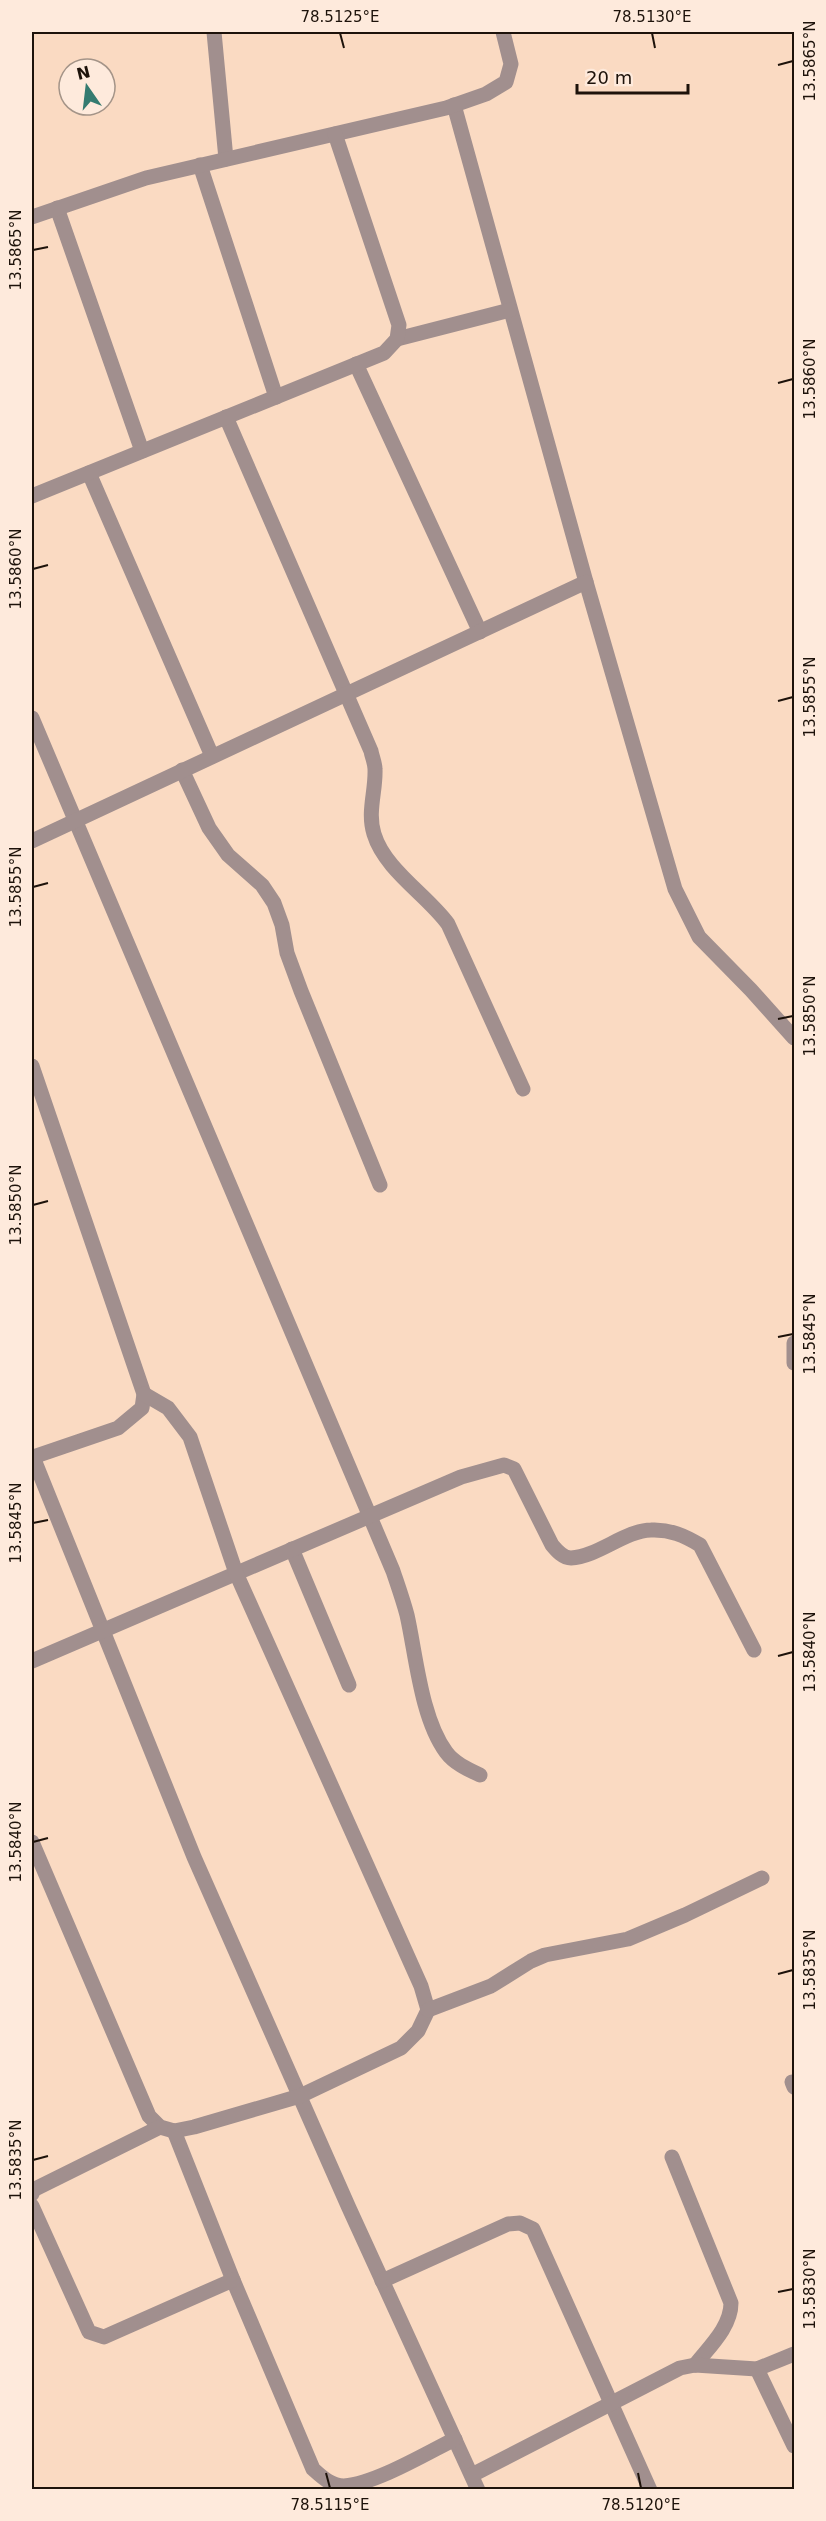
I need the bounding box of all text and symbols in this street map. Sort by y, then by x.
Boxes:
text: 78.5125°E [300,8,380,26]
text: 78.5130°E [612,8,692,26]
text: 13.5865°N [801,21,819,101]
north arrow [57,57,117,117]
scale bar [577,57,688,95]
text: N [75,62,92,84]
text: 20 m [586,67,632,88]
text: 13.5865°N [7,210,25,290]
text: 13.5860°N [801,339,819,419]
text: 13.5860°N [7,529,25,609]
text: 13.5855°N [801,657,819,737]
text: 13.5855°N [7,847,25,927]
text: 13.5850°N [801,976,819,1056]
text: 13.5850°N [7,1165,25,1245]
text: 13.5845°N [801,1294,819,1374]
text: 13.5845°N [7,1483,25,1563]
text: 13.5840°N [801,1612,819,1692]
text: 13.5840°N [7,1802,25,1882]
text: 13.5835°N [801,1930,819,2010]
text: 13.5835°N [7,2120,25,2200]
text: 13.5830°N [801,2249,819,2329]
text: 78.5115°E [290,2496,370,2514]
text: 78.5120°E [601,2496,681,2514]

